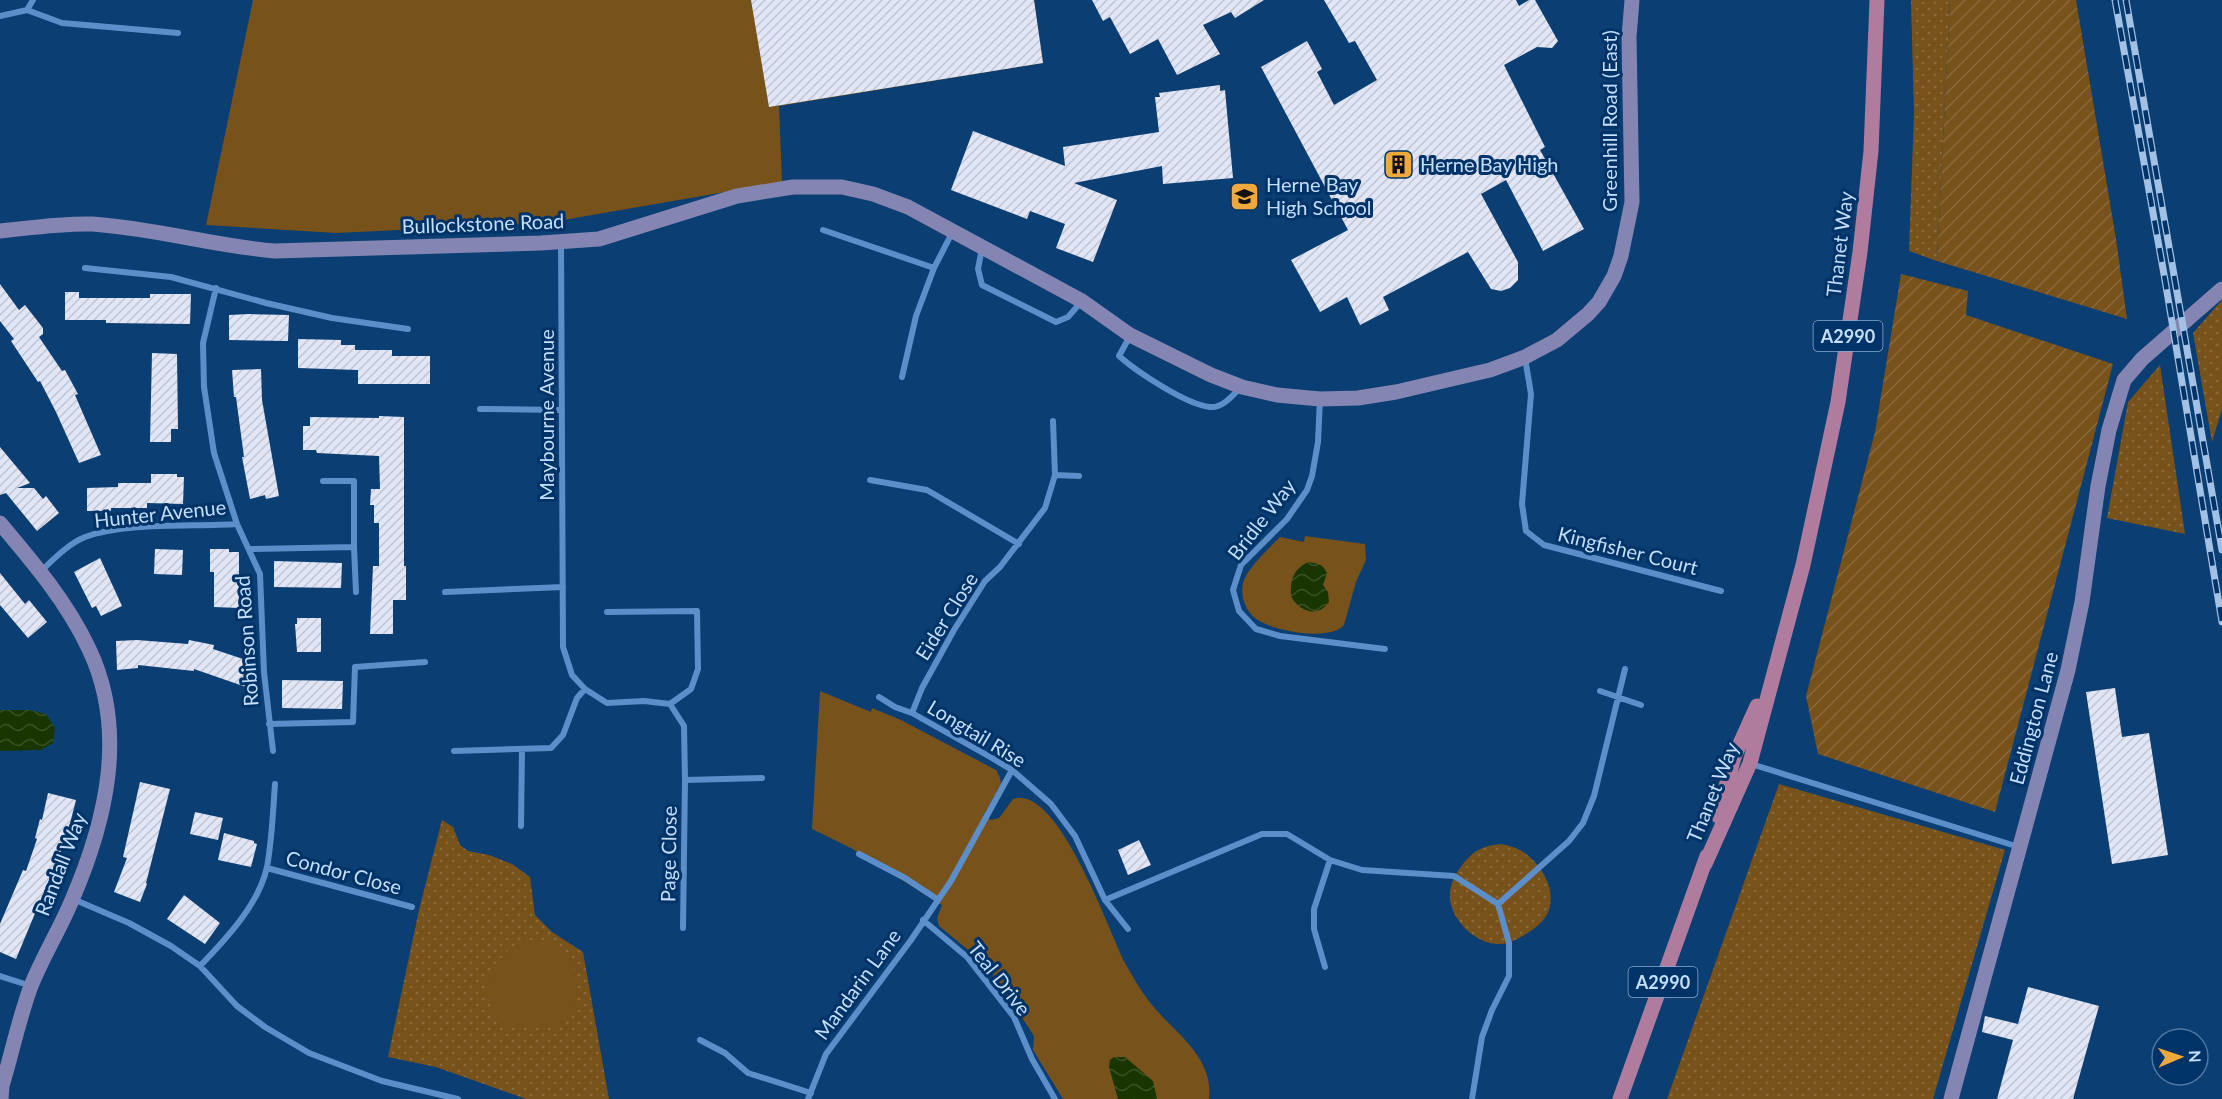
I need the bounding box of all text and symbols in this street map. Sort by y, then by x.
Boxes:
street label: Greenhill Road (East) [1597,30,1621,212]
building icon: Herne Bay High [1383,148,1415,180]
place label: Herne Bay High [1420,152,1559,176]
place label: Herne Bay High School [1266,172,1372,219]
school or university icon: Herne Bay High School [1229,180,1261,212]
street label: Thanet Way [1821,189,1857,298]
street label: Bullockstone Road [401,208,565,238]
road number: A2990 [1814,321,1882,351]
street label: Maybourne Avenue [534,329,558,501]
street label: Bridle Way [1222,473,1300,564]
street label: Hunter Avenue [93,494,227,532]
street label: Kingfisher Court [1555,521,1701,579]
street label: Eider Close [910,568,982,664]
street label: Robinson Road [229,575,263,707]
street label: Eddington Lane [2004,649,2062,787]
street label: Longtail Rise [923,694,1031,772]
street label: Thanet Way [1681,738,1743,846]
street label: Page Close [655,806,681,902]
street label: Randall Way [29,808,91,919]
street label: Condor Close [284,845,404,899]
street label: Mandarin Lane [809,924,905,1044]
street label: Teal Drive [964,936,1036,1020]
road number: A2990 [1628,967,1698,997]
north arrow [2150,1027,2210,1087]
text: N [2186,1050,2205,1063]

